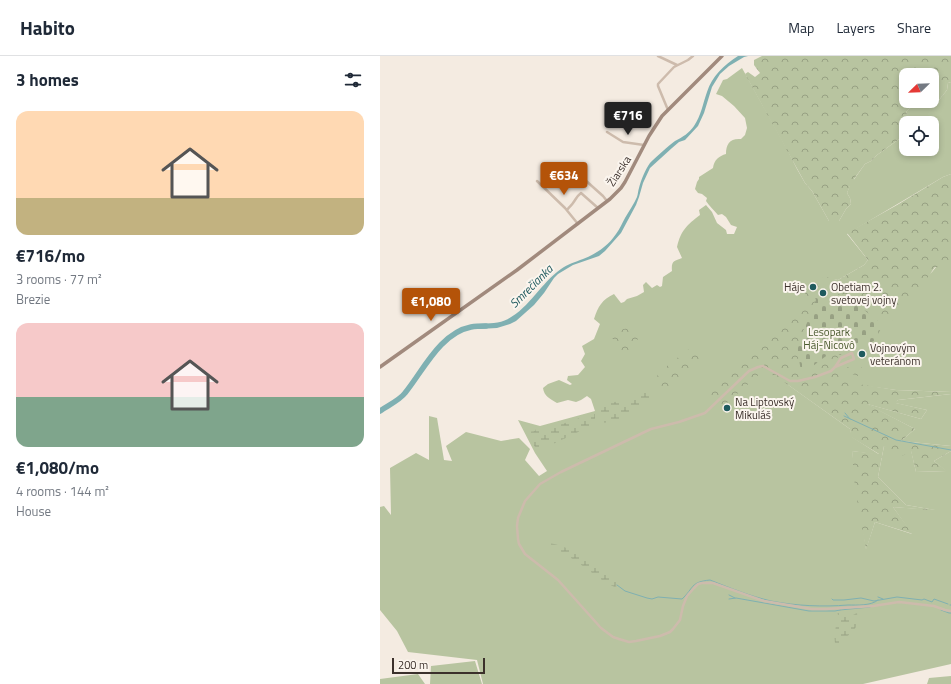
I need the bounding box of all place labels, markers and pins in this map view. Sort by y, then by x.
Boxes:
pin: €716 [604,102,652,136]
pin: €634 [540,162,588,196]
place label: Háje [784,279,805,295]
place label: Obetiam 2. svetovej vojny [831,279,897,308]
marker: Háje [808,282,818,292]
pin: €1,080 [398,288,464,322]
marker: Obetiam 2. svetovej vojny [818,288,828,298]
place label: Vojnovým veteránom [870,340,920,369]
marker: Vojnovým veteránom [857,349,867,359]
place label: Na Liptovský Mikuláš [735,394,795,423]
marker: Na Liptovský Mikuláš [722,403,732,413]

